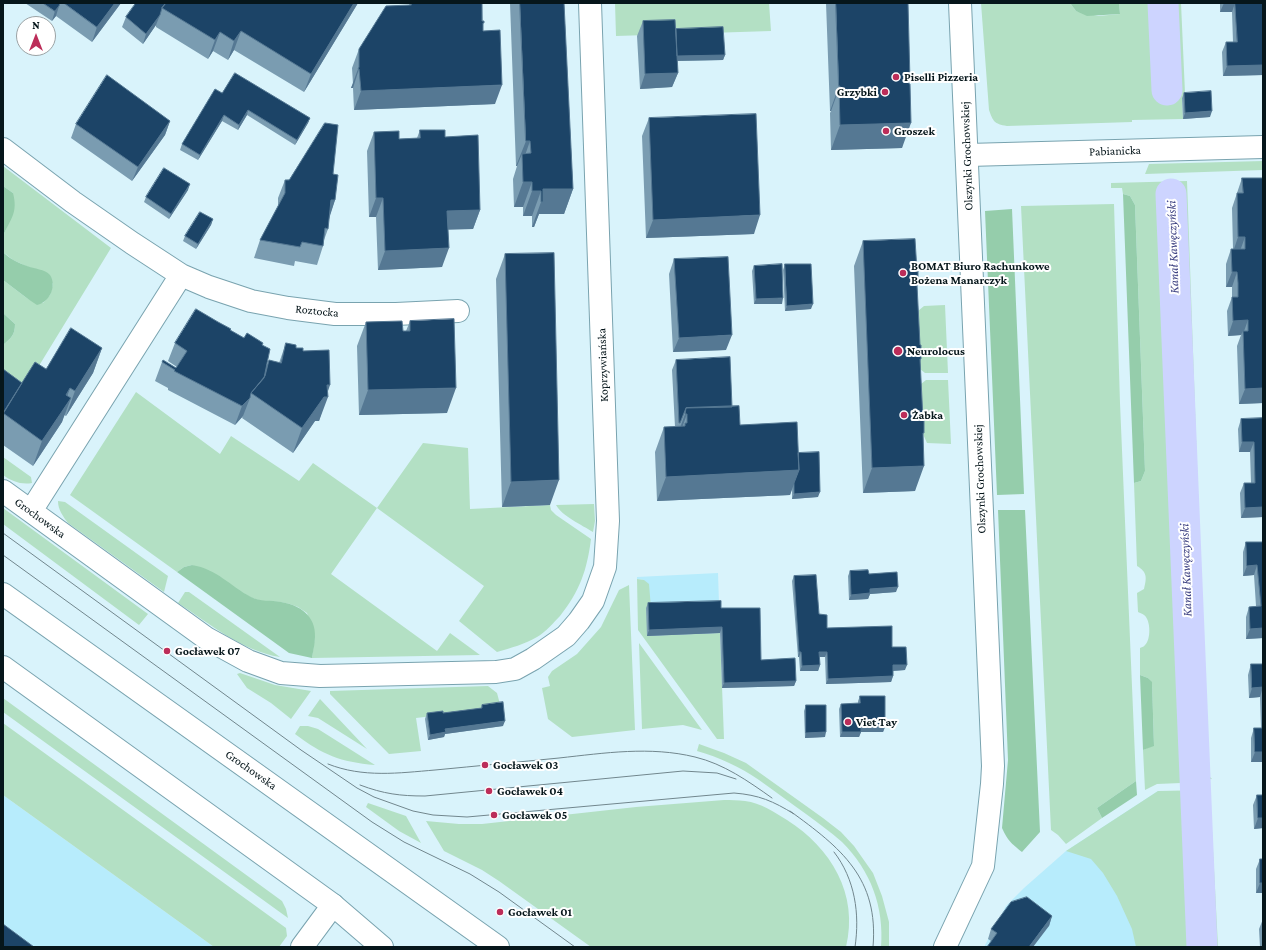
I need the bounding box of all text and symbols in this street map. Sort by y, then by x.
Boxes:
north arrow [16,16,56,56]
text: N [32,19,40,31]
place label: Piselli Pizzeria [904,70,978,84]
marker: Piselli Pizzeria [891,72,901,82]
place label: Grzybki [837,85,877,99]
marker: Grzybki [880,87,890,97]
street label: Olszynki Grochowskiej [958,101,976,211]
place label: Groszek [894,124,935,138]
marker: Groszek [881,126,891,136]
street label: Pabianicka [1089,143,1141,159]
water label: Kanał Kawęczyński [1164,200,1182,294]
place label: BOMAT Biuro Rachunkowe Bożena Manarczyk [911,259,1050,287]
marker: BOMAT Biuro Rachunkowe Bożena Manarczyk [898,268,908,278]
street label: Roztocka [295,302,339,320]
street label: Koprzywiańska [595,328,611,402]
place label: Neurolocus [907,344,965,358]
marker: Neurolocus [892,345,904,357]
place label: Żabka [912,408,943,422]
marker: Żabka [899,410,909,420]
street label: Olszynki Grochowskiej [971,424,989,534]
street label: Grochowska [12,495,68,541]
water label: Kanał Kawęczyński [1177,523,1195,617]
place label: Gocławek 07 [175,644,240,658]
marker: Gocławek 07 [162,646,172,656]
place label: Viet Tay [856,715,897,729]
marker: Viet Tay [843,717,853,727]
street label: Grochowska [222,747,280,793]
place label: Gocławek 03 [493,758,558,772]
marker: Gocławek 03 [480,760,490,770]
place label: Gocławek 04 [497,784,563,798]
marker: Gocławek 04 [484,786,494,796]
place label: Gocławek 05 [502,808,567,822]
marker: Gocławek 05 [489,810,499,820]
place label: Gocławek 01 [508,905,572,919]
marker: Gocławek 01 [495,907,505,917]

